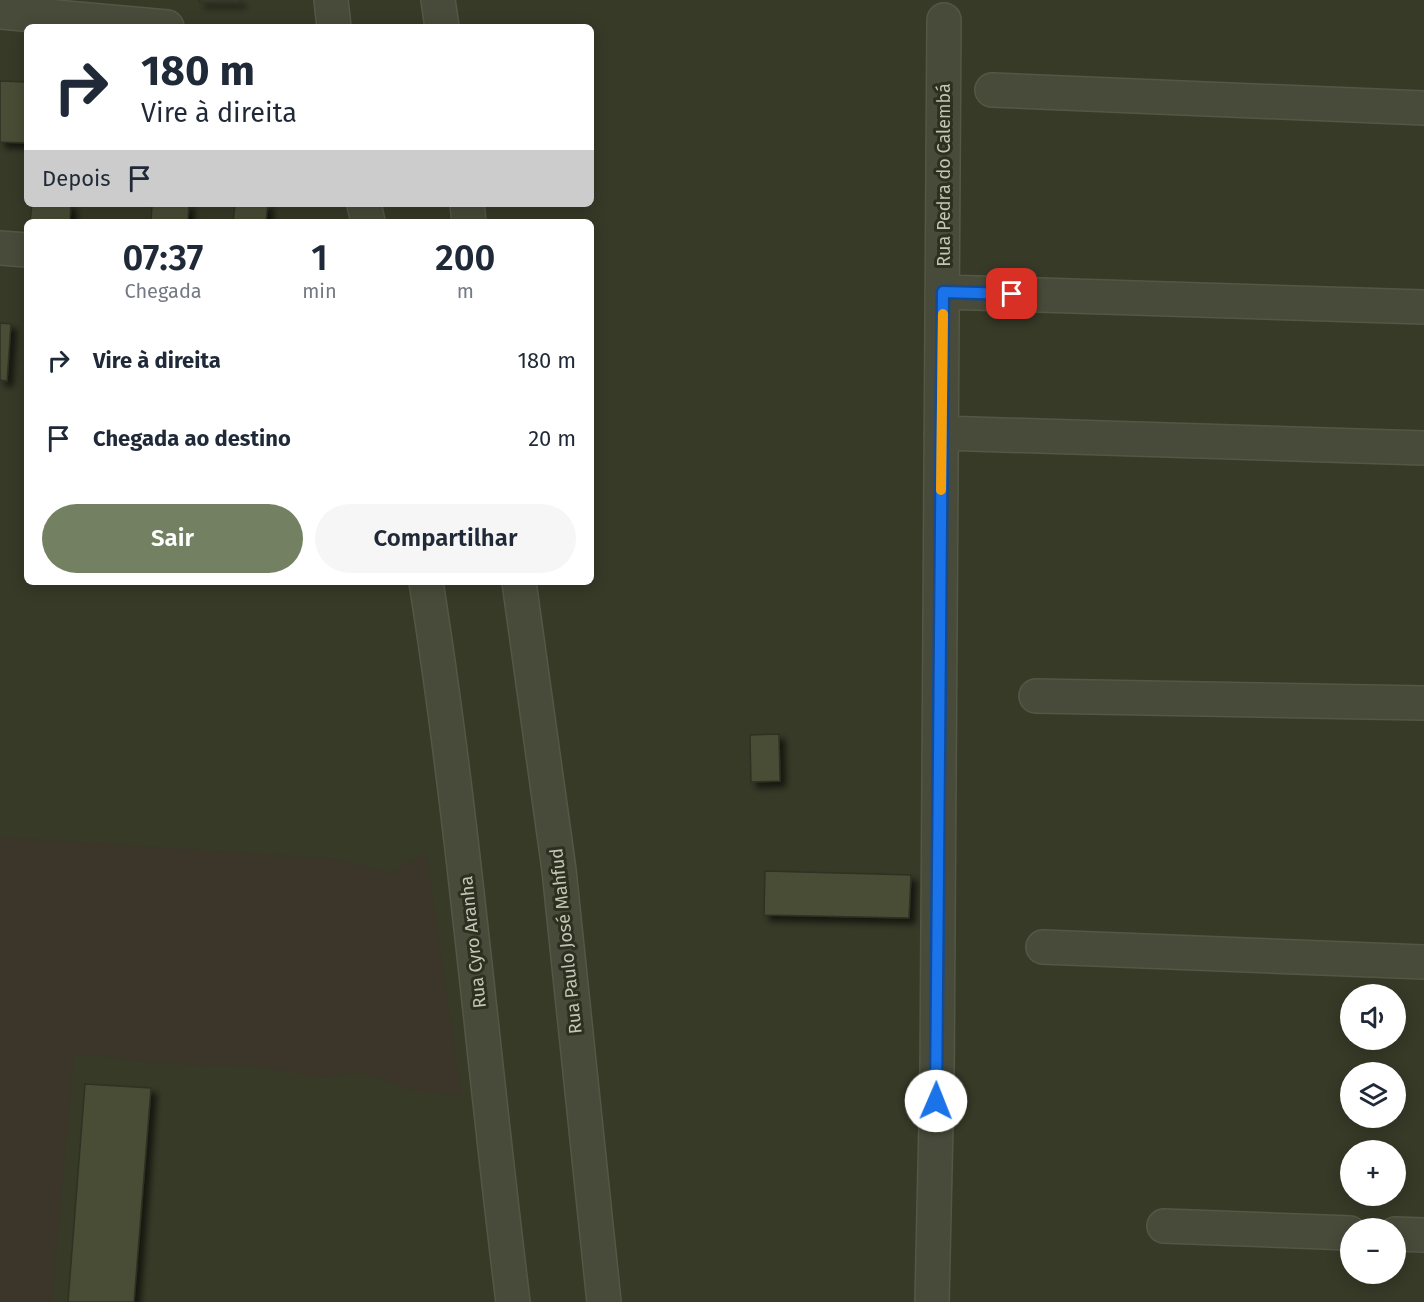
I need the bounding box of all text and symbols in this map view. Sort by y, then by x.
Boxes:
text: 180 m [141,46,255,96]
icon: right [42,48,120,126]
street label: Rua Pedra do Calembá [933,83,955,267]
text: Vire à direita [141,97,297,129]
icon: arrive [123,162,156,195]
text: Depois [42,165,111,192]
text: 07:37 [123,236,204,280]
text: 1 [311,236,328,280]
text: 200 [435,236,495,280]
pin [986,268,1037,319]
icon: arrive [995,277,1028,310]
text: Chegada [124,279,202,303]
text: min [302,279,337,303]
text: m [457,279,474,303]
icon: right [42,344,75,377]
text: Vire à direita [93,347,221,374]
text: 180 m [517,347,576,374]
icon: arrive [42,422,75,455]
text: Chegada ao destino [93,425,291,452]
text: 20 m [528,425,576,452]
button: Sair [42,504,303,573]
button: Compartilhar [315,504,576,573]
street label: Rua Paulo José Mahfud [545,847,587,1035]
street label: Rua Cyro Aranha [455,875,491,1009]
map controls [1340,984,1406,1284]
button: sound [1340,984,1406,1050]
button: layers [1340,1062,1406,1128]
position arrow [904,1069,968,1133]
button: + [1340,1140,1406,1206]
button: − [1340,1218,1406,1284]

